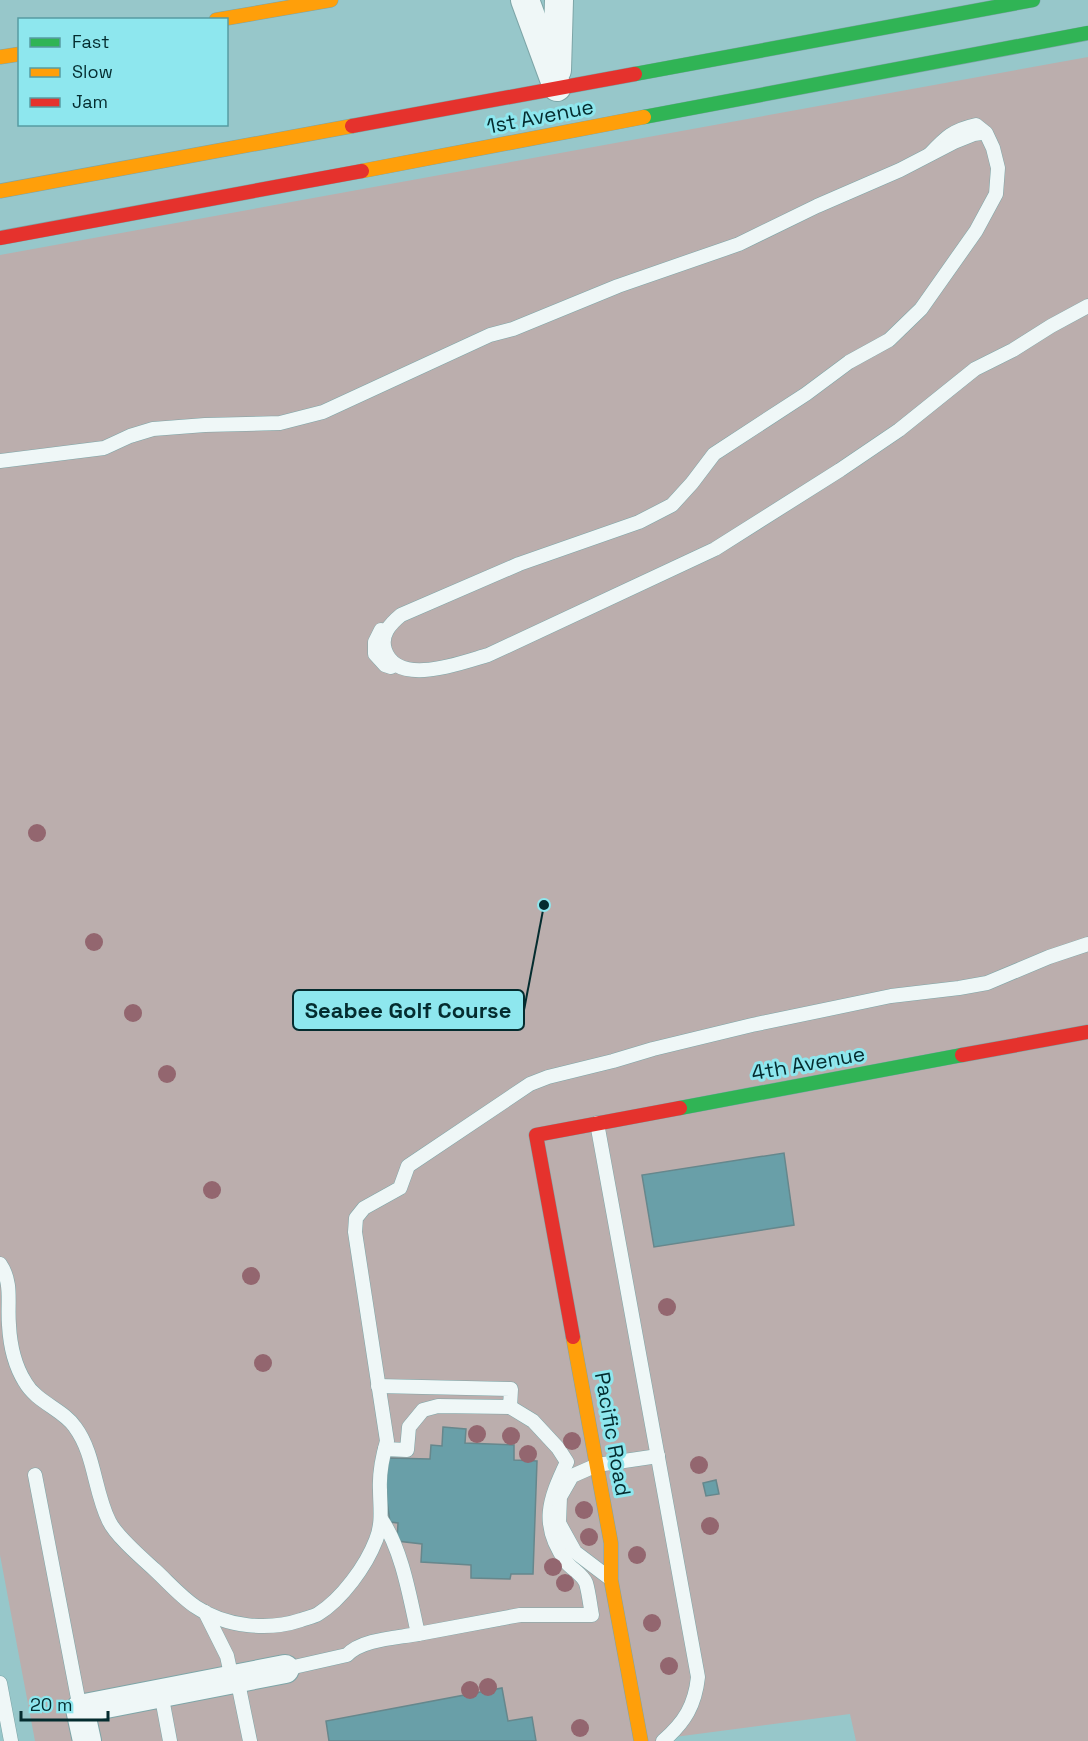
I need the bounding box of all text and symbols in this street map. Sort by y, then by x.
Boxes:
legend [18,18,228,126]
text: Fast [72,30,109,53]
text: Slow [72,60,113,83]
text: Jam [72,90,108,113]
street label: 1st Avenue [484,92,596,140]
callout: Seabee Golf Course [293,990,524,1030]
text: Seabee Golf Course [305,996,511,1024]
street label: 4th Avenue [749,1040,867,1086]
street label: Pacific Road [589,1370,637,1498]
scale bar [21,1684,108,1722]
text: 20 m [30,1693,73,1716]

